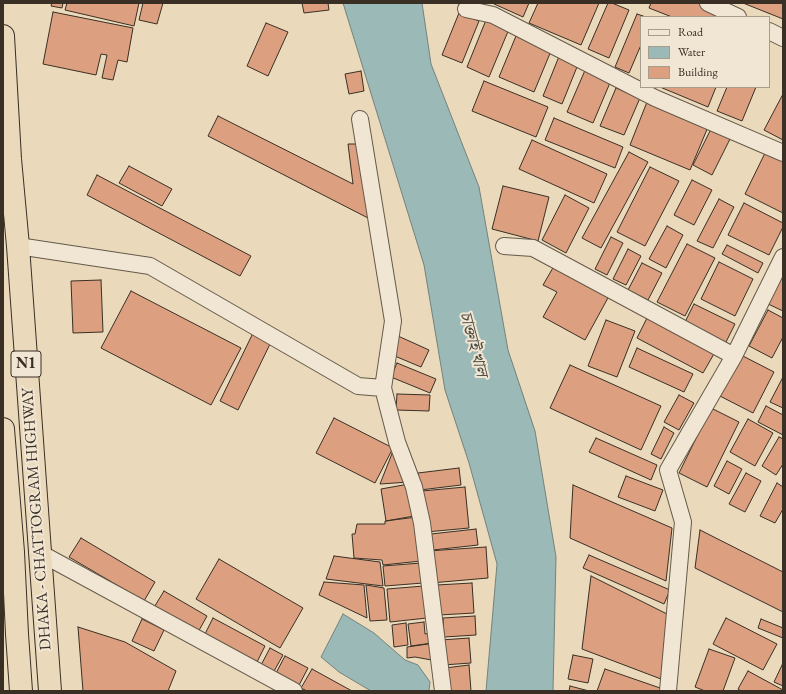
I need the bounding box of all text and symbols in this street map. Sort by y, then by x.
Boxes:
legend [640,16,770,88]
text: Road [678,24,703,40]
text: Water [678,44,705,60]
text: Building [678,64,718,80]
water label: চাক্তাই খাল [455,309,491,379]
road number: N1 [11,351,41,377]
street label: DHAKA - CHATTOGRAM HIGHWAY [18,387,56,651]

